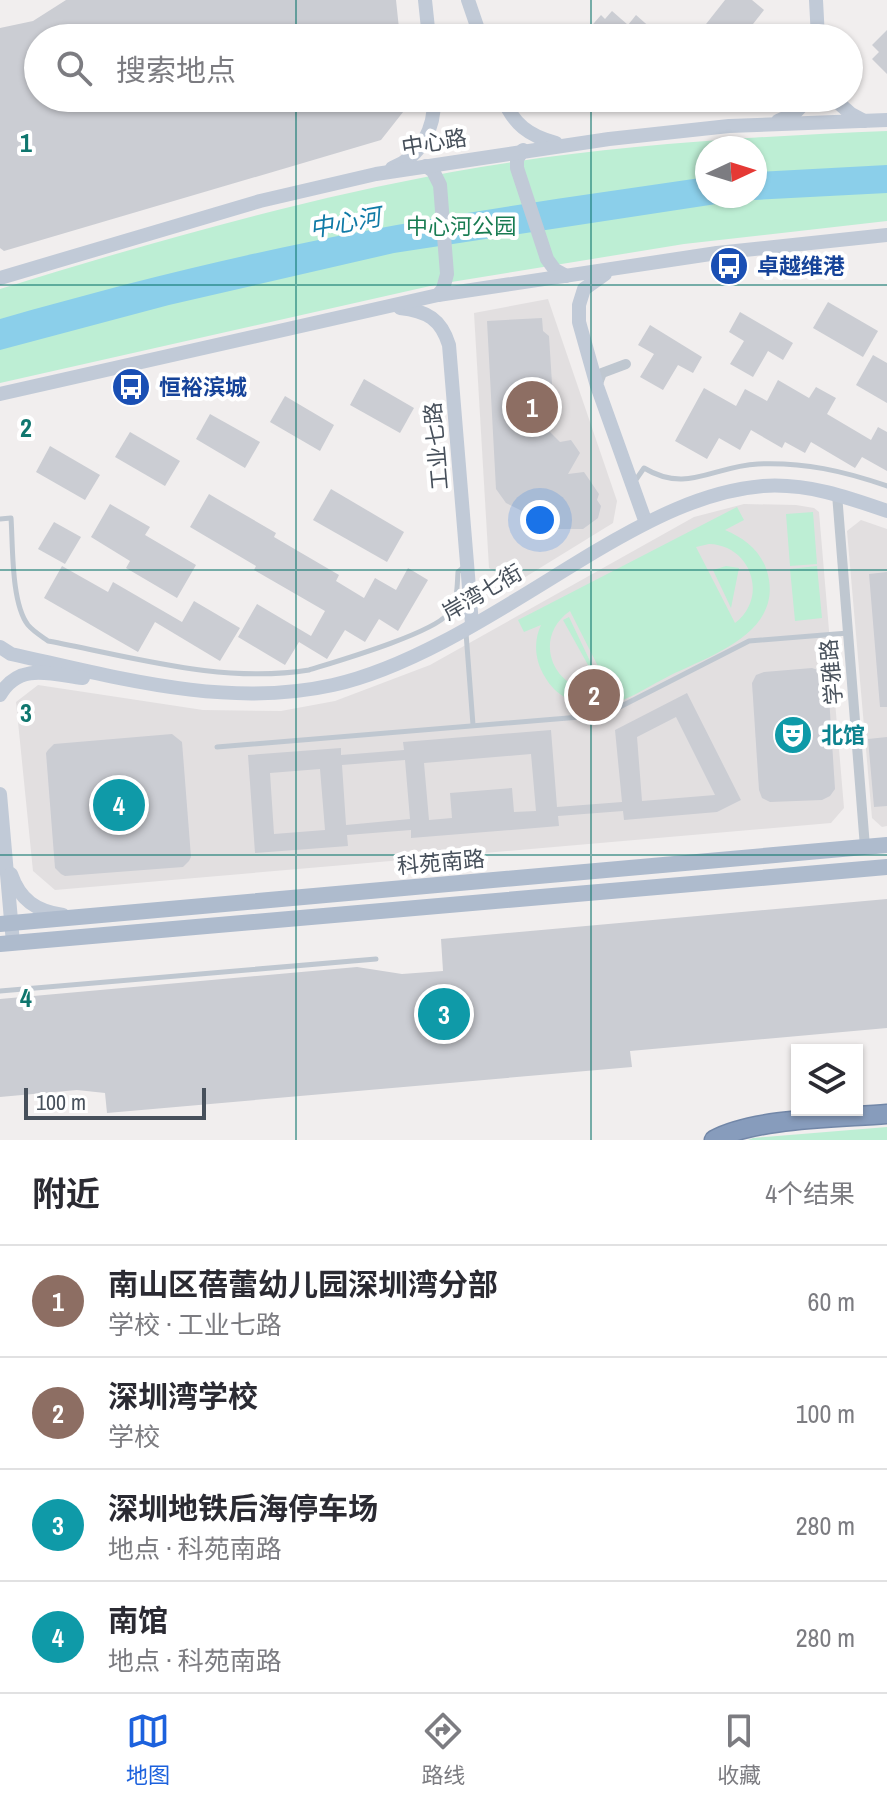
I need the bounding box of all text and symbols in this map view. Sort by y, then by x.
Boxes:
search box [24,24,863,112]
icon: search [52,46,96,90]
text: 搜索地点 [116,50,236,90]
street label: 中心路 [399,122,469,162]
text: 1 [20,125,32,160]
north arrow [695,136,767,208]
water label: 中心河 [307,199,387,244]
park label: 中心河公园 [406,211,516,241]
bus stop icon: 卓越维港 [708,245,750,287]
place label: 卓越维港 [757,251,845,281]
bus stop icon: 恒裕滨城 [110,366,152,408]
place label: 恒裕滨城 [159,372,247,402]
pin: 1 [506,377,558,437]
street label: 工业七路 [417,401,455,491]
text: 2 [20,410,32,445]
your location [520,500,560,540]
street label: 岸湾七街 [436,557,528,627]
street label: 学雅路 [813,638,849,706]
pin: 2 [568,665,620,725]
text: 3 [20,695,32,730]
theatre icon: 北馆 [772,714,814,756]
place label: 北馆 [821,720,865,750]
pin: 4 [93,775,145,835]
street label: 科苑南路 [396,843,486,881]
text: 4 [20,980,32,1015]
pin: 3 [418,984,470,1044]
map controls [791,1044,863,1116]
button: layers [791,1044,863,1116]
scale bar [24,1084,206,1120]
text: 100 m [36,1087,86,1117]
text: 附近 [32,1171,100,1217]
text: 4个结果 [765,1176,855,1211]
text: 南山区蓓蕾幼儿园深圳湾分部 [108,1264,498,1304]
text: 1 [52,1284,64,1319]
text: 60 m [808,1284,855,1319]
text: 学校 · 工业七路 [108,1307,282,1342]
text: 深圳湾学校 [108,1376,258,1416]
text: 2 [52,1396,64,1431]
text: 100 m [796,1396,855,1431]
text: 学校 [108,1419,160,1454]
text: 深圳地铁后海停车场 [108,1488,378,1528]
text: 3 [52,1508,64,1543]
text: 280 m [796,1508,855,1543]
text: 地点 · 科苑南路 [108,1531,282,1566]
text: 南馆 [108,1600,168,1640]
text: 4 [52,1620,64,1655]
text: 280 m [796,1620,855,1655]
text: 地点 · 科苑南路 [108,1643,282,1678]
tab: 地图 [126,1709,170,1790]
tab: 路线 [421,1709,465,1790]
tab: 收藏 [717,1709,761,1790]

